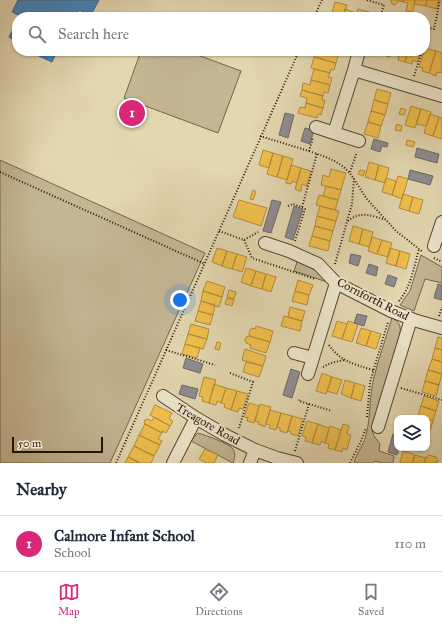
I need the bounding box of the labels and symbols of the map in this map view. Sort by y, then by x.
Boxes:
pin: 1 [119,98,145,128]
street label: Cornforth Road [335,275,411,323]
your location [170,290,190,310]
street label: Treagore Road [173,400,243,449]
scale bar [12,435,103,454]

